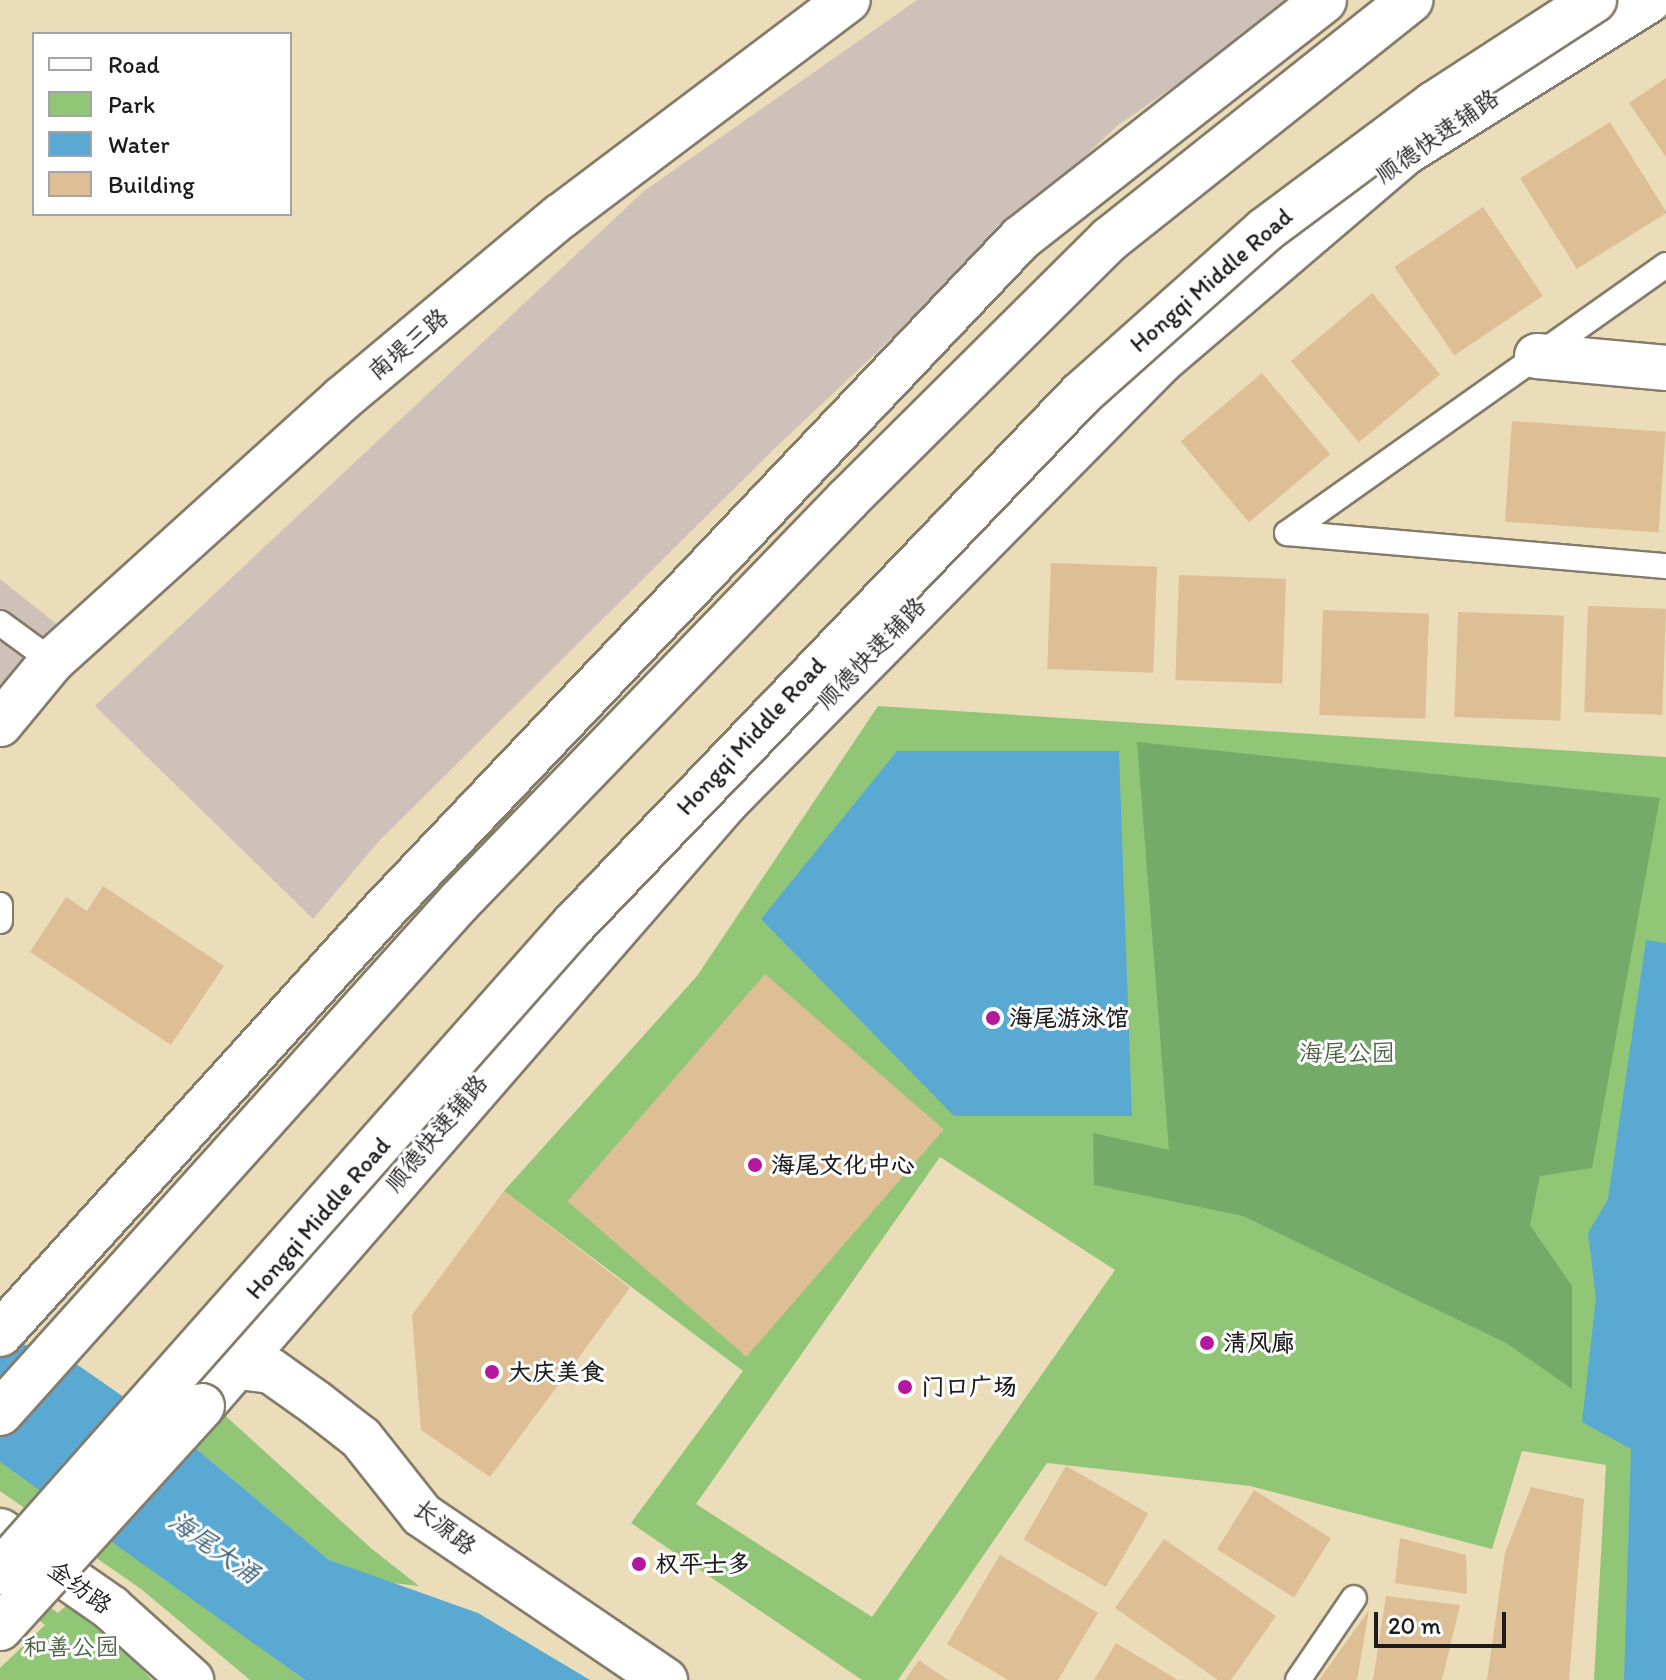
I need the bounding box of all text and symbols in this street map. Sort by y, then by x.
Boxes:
legend [32,32,292,216]
text: Road [108,50,160,79]
street label: 顺德快速辅路 [1370,83,1504,189]
text: Park [108,90,155,119]
text: Water [108,130,170,159]
text: Building [108,170,195,199]
street label: Hongqi Middle Road [1124,202,1298,358]
street label: 南堤三路 [362,302,454,386]
street label: 顺德快速辅路 [811,591,931,715]
street label: Hongqi Middle Road [671,651,831,821]
place label: 海尾游泳馆 [1009,1004,1129,1032]
marker: 海尾游泳馆 [984,1009,1002,1027]
park label: 海尾公园 [1299,1039,1395,1067]
street label: 顺德快速辅路 [379,1069,493,1197]
street label: Hongqi Middle Road [240,1131,396,1305]
place label: 海尾文化中心 [771,1151,915,1179]
marker: 海尾文化中心 [746,1156,764,1174]
place label: 清风廊 [1223,1329,1295,1357]
marker: 清风廊 [1198,1334,1216,1352]
place label: 大庆美食 [508,1358,604,1386]
marker: 大庆美食 [483,1363,501,1381]
place label: 门口广场 [921,1373,1017,1401]
marker: 门口广场 [896,1378,914,1396]
street label: 长源路 [408,1493,482,1561]
water label: 海尾大涌 [162,1505,266,1591]
place label: 权平士多 [655,1550,751,1578]
street label: 金纺路 [42,1554,118,1620]
marker: 权平士多 [630,1555,648,1573]
scale bar [1378,1596,1510,1646]
text: 20 m [1388,1611,1441,1640]
park label: 和善公园 [23,1633,119,1661]

